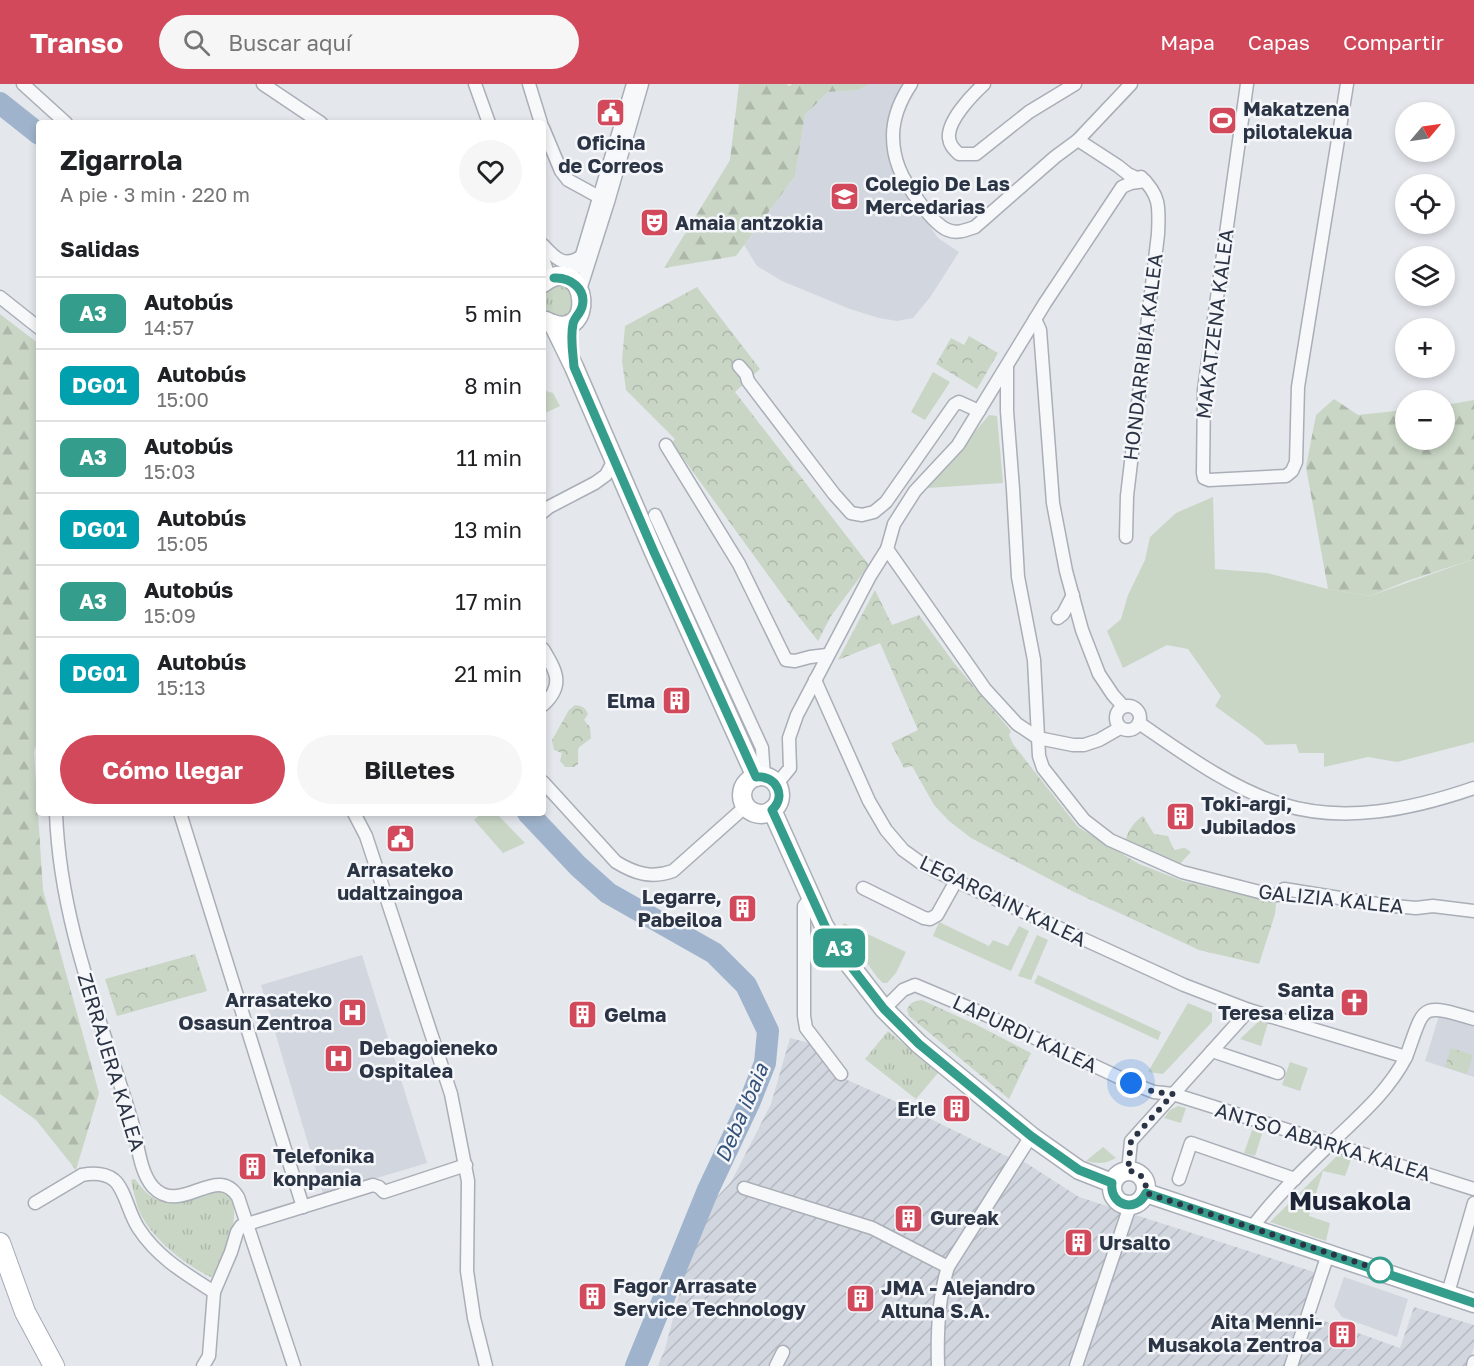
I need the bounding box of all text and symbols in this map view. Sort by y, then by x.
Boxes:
search box [159,15,579,69]
text: Transo [30,26,123,59]
icon: search [180,26,213,59]
text: Buscar aquí [228,29,352,56]
text: Mapa [1160,29,1215,55]
text: Capas [1248,29,1310,55]
text: Compartir [1343,29,1444,55]
public building icon: Oficina de Correos [595,96,627,128]
place label: Makatzena pilotalekua [1243,96,1352,143]
north arrow [1395,102,1455,162]
map controls [1395,102,1455,450]
sports icon: Makatzena pilotalekua [1206,104,1238,136]
place label: Oficina de Correos [558,130,664,177]
button: heart [459,140,522,203]
text: Zigarrola [60,143,183,176]
place label: Colegio De Las Mercedarias [865,171,1010,218]
button: locate [1395,174,1455,234]
school or university icon: Colegio De Las Mercedarias [828,180,860,212]
text: A pie · 3 min · 220 m [60,182,250,206]
theatre icon: Amaia antzokia [638,207,670,239]
place label: Amaia antzokia [675,210,823,234]
street label: MAKATZENA KALEA [1190,227,1238,420]
text: Salidas [60,235,140,262]
button: layers [1395,246,1455,306]
street label: HONDARRIBIA KALEA [1117,252,1167,462]
text: Autobús [144,288,233,315]
text: A3 [79,300,107,326]
text: 5 min [465,300,522,327]
text: 14:57 [144,315,194,339]
button: + [1395,318,1455,378]
text: Autobús [157,360,246,387]
text: DG01 [72,372,127,398]
text: 8 min [464,372,522,399]
text: 15:00 [157,387,209,411]
button: − [1395,390,1455,450]
text: Autobús [144,432,233,459]
text: A3 [79,444,107,470]
text: 11 min [456,444,522,471]
text: 15:03 [144,459,195,483]
text: Autobús [157,504,246,531]
text: DG01 [72,516,127,542]
text: 13 min [454,516,522,543]
text: 15:05 [157,531,208,555]
text: Autobús [144,576,233,603]
text: A3 [79,588,107,614]
text: 17 min [455,588,522,615]
text: 15:09 [144,603,196,627]
text: Autobús [157,648,246,675]
text: DG01 [72,660,127,686]
text: 21 min [454,660,522,687]
text: 15:13 [157,675,206,699]
building icon: Elma [660,685,692,717]
place label: Elma [607,688,655,712]
button: Cómo llegar [60,735,285,804]
button: Billetes [297,735,522,804]
place label: Toki-argi, Jubilados [1201,791,1296,838]
building icon: Toki-argi, Jubilados [1164,800,1196,832]
public building icon: Arrasateko udaltzaingoa [384,823,416,855]
street label: LEGARGAIN KALEA [916,849,1091,951]
place label: Arrasateko udaltzaingoa [337,857,463,904]
street label: GALIZIA KALEA [1257,878,1405,918]
place label: Legarre, Pabeiloa [638,884,722,931]
building icon: Legarre, Pabeiloa [727,892,759,924]
line badge: A3 [812,928,866,968]
text: A3 [825,935,853,961]
street label: ZERRAJERA KALEA [73,970,150,1154]
place label: Santa Teresa eliza [1218,977,1334,1024]
church icon: Santa Teresa eliza [1339,986,1371,1018]
place label: Arrasateko Osasun Zentroa [178,987,332,1034]
street label: LAPURDI KALEA [949,989,1101,1077]
hospital icon: Arrasateko Osasun Zentroa [337,996,369,1028]
building icon: Gelma [567,999,599,1031]
place label: Gelma [604,1002,666,1026]
place label: Debagoieneko Ospitalea [359,1035,498,1082]
hospital icon: Debagoieneko Ospitalea [322,1043,354,1075]
water label: Deba ibaia [709,1058,774,1166]
your location [1116,1068,1146,1098]
building icon: Erle [941,1093,973,1125]
place label: Erle [897,1096,936,1120]
street label: ANTSO ABARKA KALEA [1213,1097,1434,1185]
place label: Telefonika konpania [273,1143,374,1190]
building icon: Telefonika konpania [236,1151,268,1183]
district label: Musakola [1289,1185,1411,1216]
building icon: Gureak [893,1202,925,1234]
place label: Gureak [930,1205,1000,1229]
building icon: Ursalto [1062,1227,1094,1259]
place label: Ursalto [1099,1230,1171,1254]
unlabelled marker [1367,1257,1393,1283]
place label: Fagor Arrasate Service Technology [613,1273,806,1320]
place label: JMA - Alejandro Altuna S.A. [881,1275,1035,1322]
building icon: Fagor Arrasate Service Technology [576,1281,608,1313]
building icon: JMA - Alejandro Altuna S.A. [844,1283,876,1315]
place label: Aita Menni- Musakola Zentroa [1148,1309,1322,1356]
building icon: Aita Menni- Musakola Zentroa [1327,1318,1359,1350]

